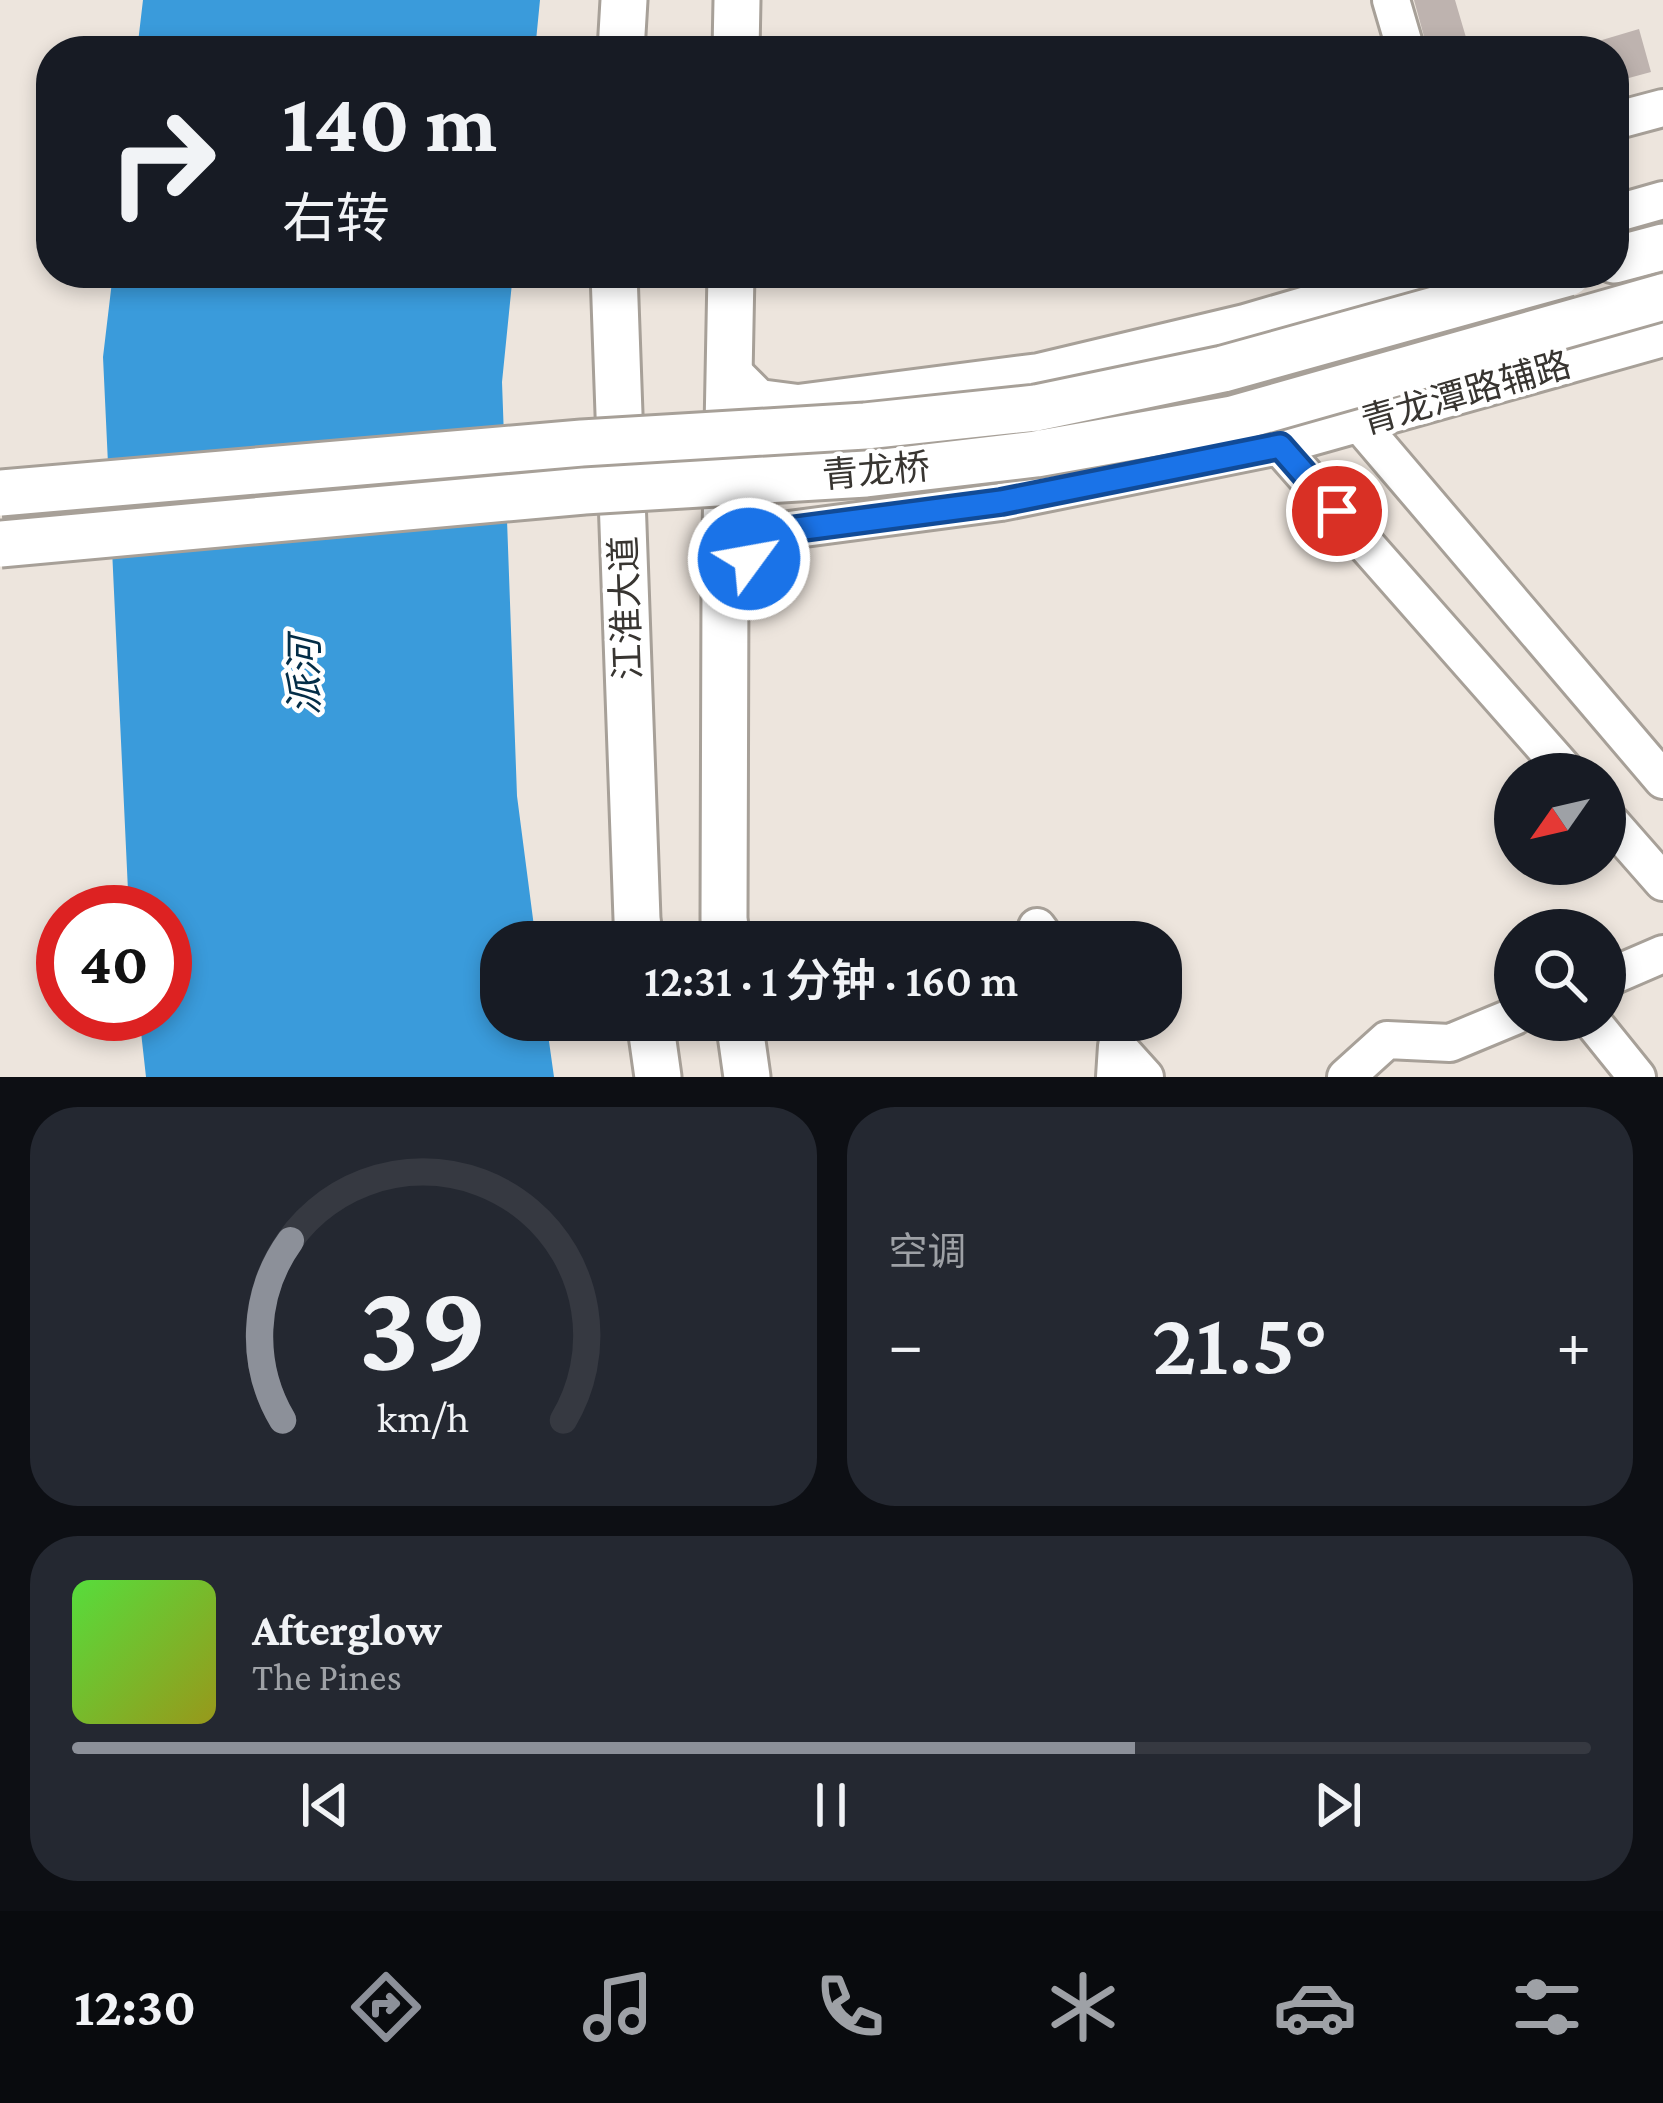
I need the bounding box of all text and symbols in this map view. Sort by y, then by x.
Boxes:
text: 140 m [282,76,497,169]
icon: right [84,84,240,240]
text: 右转 [282,189,390,249]
street label: 青龙潭路辅路 [1357,344,1575,442]
street label: 青龙桥 [820,446,932,496]
pin [1286,460,1388,562]
icon: arrive [1304,478,1370,544]
position arrow [686,496,812,622]
street label: 江淮大道 [603,535,649,681]
water label: 派河 [283,630,326,715]
north arrow [1494,753,1626,885]
map controls [1494,753,1626,1041]
speed limit sign: 40 [36,885,192,1041]
button: search [1494,909,1626,1041]
text: 12:31 · 1 分钟 · 160 m [644,956,1018,1006]
text: 空调 [889,1230,967,1273]
text: 39 [359,1257,488,1396]
text: 21.5° [1152,1293,1328,1393]
text: − [889,1307,923,1380]
text: + [1556,1307,1591,1380]
text: km/h [377,1393,469,1440]
text: Afterglow [252,1605,442,1655]
text: The Pines [252,1655,402,1698]
icon: previous [292,1772,358,1838]
icon: pause [798,1772,864,1838]
icon: next [1305,1772,1371,1838]
icon: directions [344,1965,428,2049]
icon: music [576,1965,660,2049]
icon: phone [808,1965,892,2049]
icon: climate [1041,1965,1125,2049]
icon: car [1273,1965,1357,2049]
icon: filters [1505,1965,1589,2049]
text: 12:30 [74,1977,196,2037]

